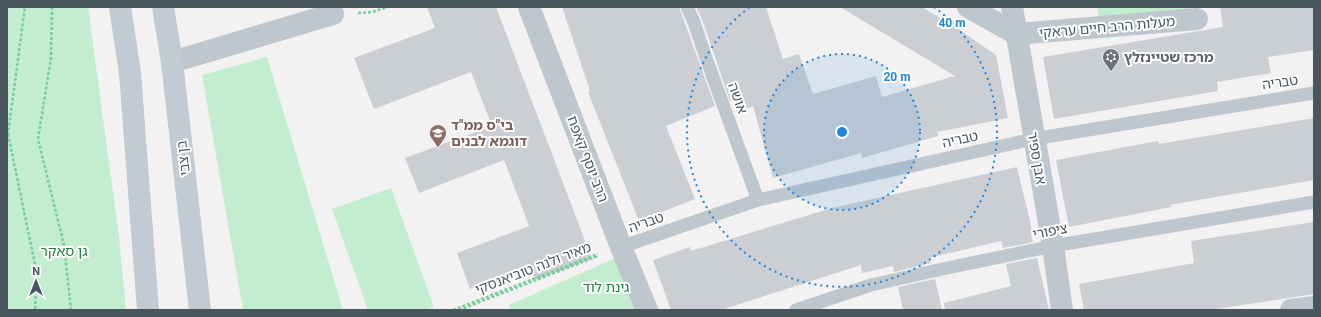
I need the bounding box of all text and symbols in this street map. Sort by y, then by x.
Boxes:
street label: מעלות הרב חיים עראקי [1038,13,1176,41]
text: 40 m [938,16,966,30]
synagogue icon: מרכז שטיינזלץ [1101,47,1121,72]
place label: מרכז שטיינזלץ [1124,49,1214,65]
text: 20 m [883,70,911,84]
street label: טבריה [1261,72,1299,92]
street label: אושה [725,80,751,116]
street label: הרב יוסף קאפח [564,114,612,204]
place label: בי"ס ממ"ד דוגמא לבנים [451,117,527,149]
school or university icon: בי"ס ממ"ד דוגמא לבנים [428,123,448,148]
centre of rings [835,125,849,139]
street label: טבריה [940,127,980,151]
street label: אבן ספיר [1024,130,1050,186]
street label: בן צבי [173,139,193,177]
street label: טבריה [626,208,666,236]
street label: ציפורי [1031,220,1069,242]
street label: מאיר ולנה טוביאנסקי [473,239,593,297]
park label: גן סאקר [40,243,88,259]
north arrow [16,261,56,301]
text: N [32,265,40,278]
park label: גינת לוד [583,279,629,295]

